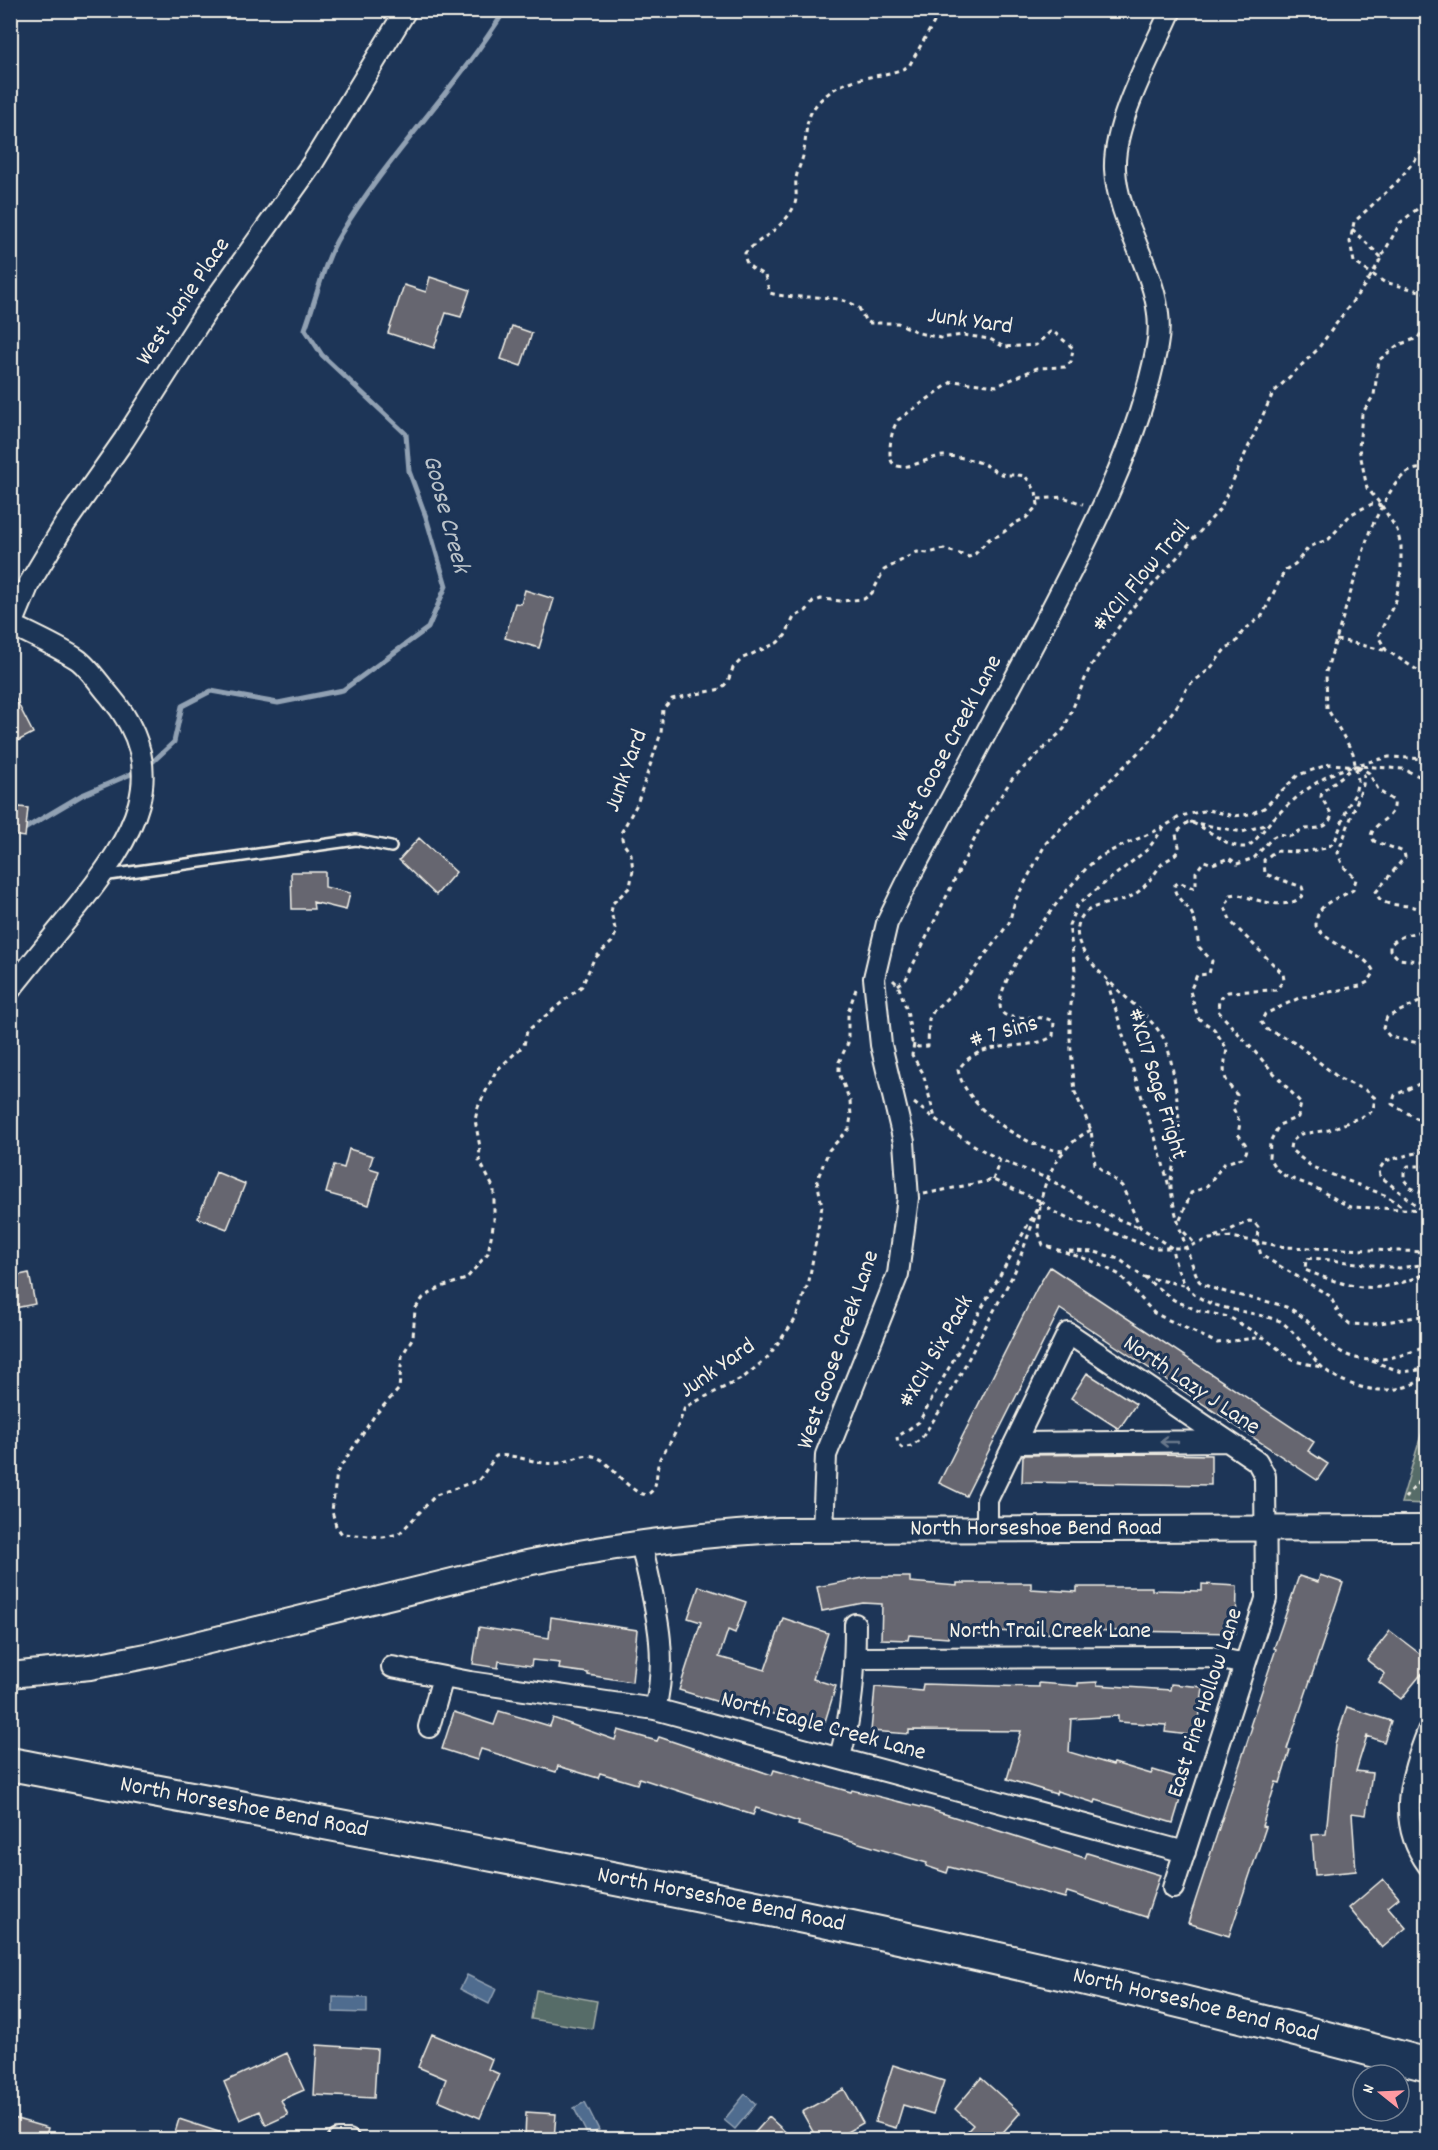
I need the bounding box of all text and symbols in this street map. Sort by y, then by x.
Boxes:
street label: West Janie Place [128,231,240,373]
street label: Junk Yard [925,299,1015,345]
water label: Goose Creek [412,451,479,579]
street label: #XC11 Flow Trail [1085,513,1200,641]
street label: West Goose Creek Lane [884,649,1012,849]
street label: Junk Yard [596,725,658,817]
street label: #XC17 Sage Fright [1117,1004,1195,1164]
street label: # 7 Sins [966,1007,1042,1059]
street label: West Goose Creek Lane [789,1246,889,1454]
street label: #XC14 Six Pack [891,1289,983,1415]
street label: North Lazy J Lane [1116,1327,1266,1445]
street label: Junk Yard [673,1330,763,1408]
one-way arrow [1159,1436,1179,1448]
street label: North Horseshoe Bend Road [910,1512,1162,1547]
street label: East Pine Hollow Lane [1159,1604,1253,1802]
street label: North Trail Creek Lane [949,1615,1151,1649]
street label: North Eagle Creek Lane [717,1683,929,1771]
street label: North Horseshoe Bend Road [117,1768,371,1848]
street label: North Horseshoe Bend Road [594,1859,848,1942]
street label: North Horseshoe Bend Road [1069,1959,1322,2052]
north arrow [1351,2063,1411,2123]
text: N [1357,2082,1381,2096]

